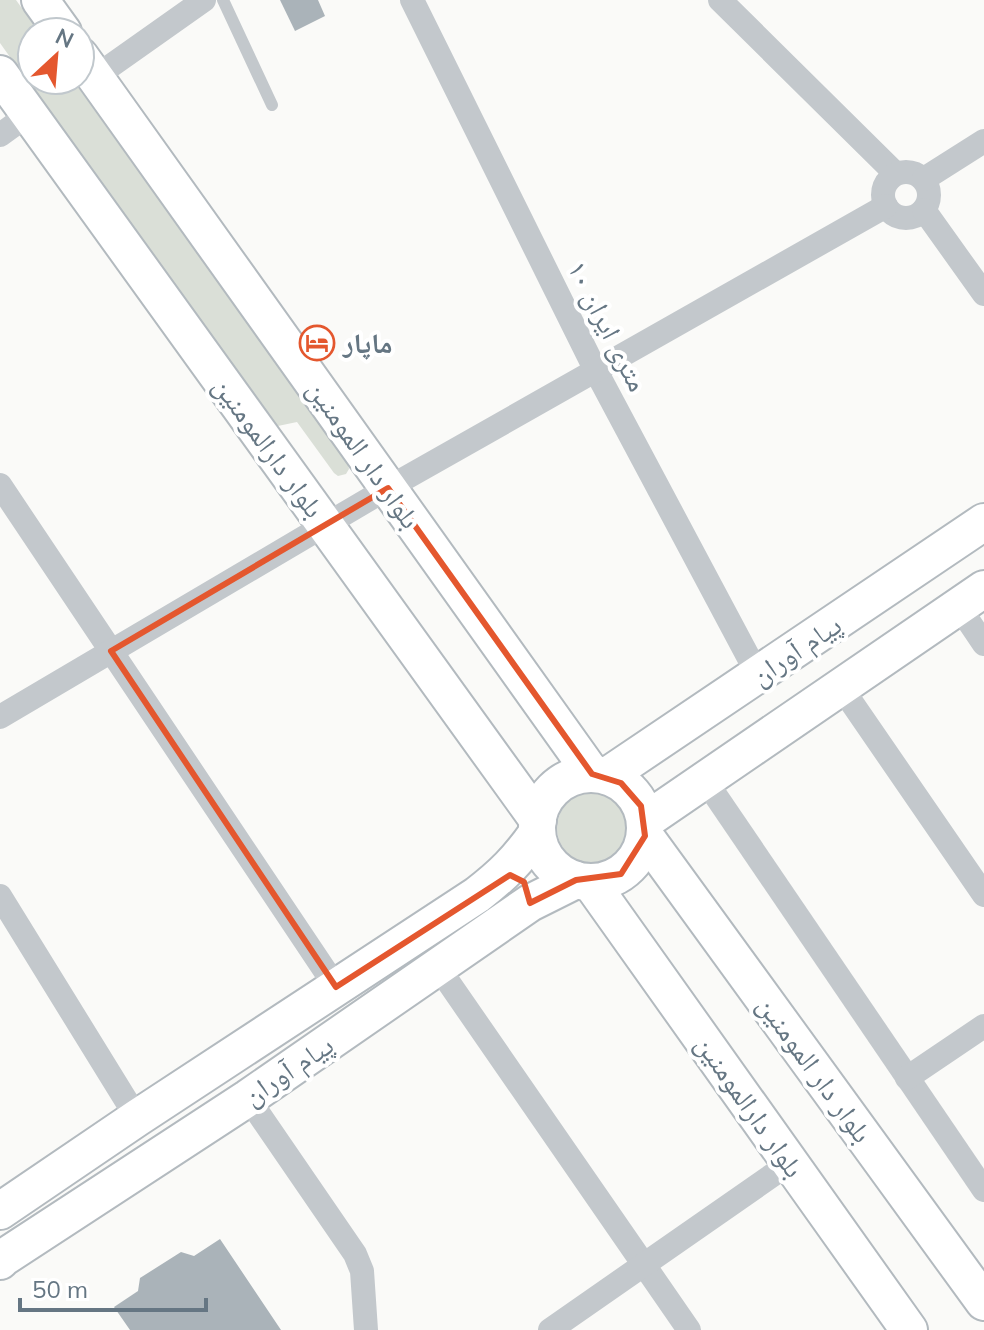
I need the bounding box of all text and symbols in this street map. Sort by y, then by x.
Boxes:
north arrow [16,16,96,96]
text: N [51,22,78,54]
street label: ۱۰ متری ایران [561,255,656,397]
hotel icon: ماپار [298,324,336,362]
place label: ماپار [342,325,393,360]
street label: بلوار دارالمومنین [206,369,332,525]
street label: بلوار دار المومنین [299,373,429,535]
street label: پیام آوران [744,607,849,694]
street label: بلوار دار المومنین [749,988,881,1150]
street label: پیام آوران [236,1027,341,1114]
street label: بلوار دارالمومنین [688,1028,812,1184]
scale bar [20,1262,206,1312]
text: 50 m [32,1274,88,1304]

